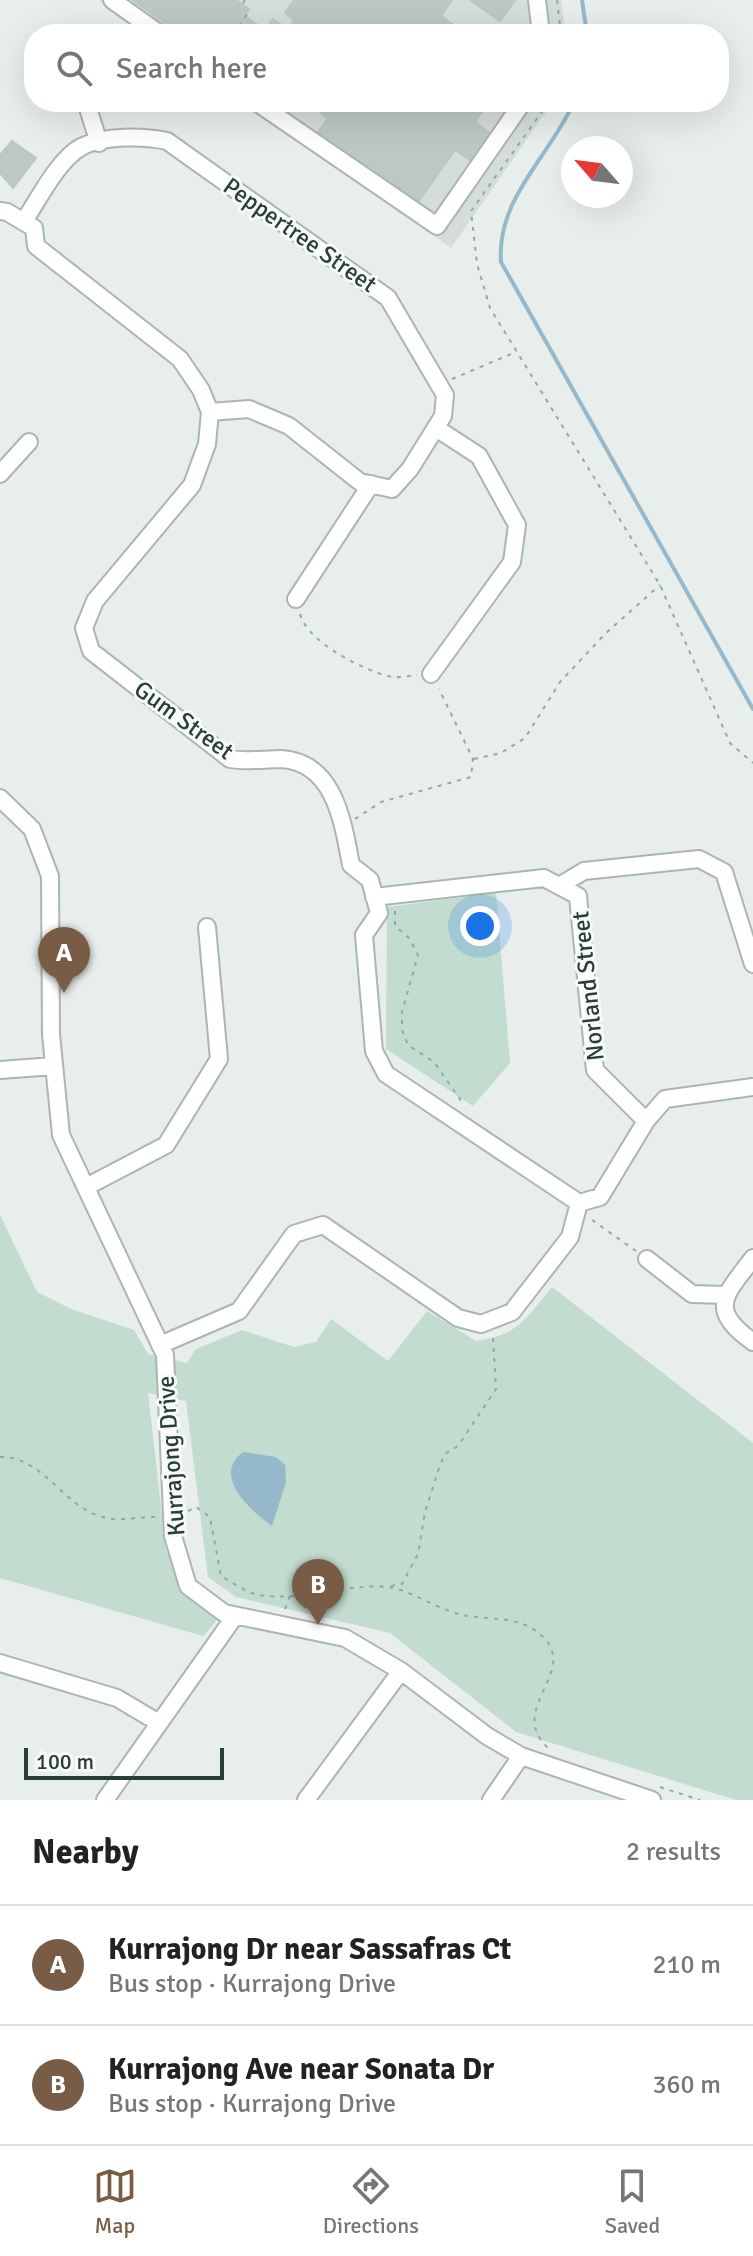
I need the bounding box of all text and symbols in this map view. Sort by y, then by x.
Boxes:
search box [24,24,729,112]
icon: search [52,46,96,90]
text: Search here [116,50,267,87]
north arrow [561,136,633,208]
street label: Peppertree Street [218,171,382,299]
street label: Gum Street [128,674,240,766]
your location [460,906,500,946]
street label: Norland Street [565,910,611,1062]
pin: A [38,927,90,993]
street label: Kurrajong Drive [150,1375,192,1537]
pin: B [292,1559,344,1625]
scale bar [24,1744,224,1780]
text: 100 m [36,1748,94,1775]
text: Nearby [32,1831,139,1873]
text: 2 results [626,1836,721,1868]
text: Kurrajong Dr near Sassafras Ct [108,1931,511,1968]
text: A [50,1949,66,1981]
text: 210 m [652,1949,721,1981]
text: Bus stop · Kurrajong Drive [108,1968,396,2000]
text: Kurrajong Ave near Sonata Dr [108,2051,494,2088]
text: B [50,2069,66,2101]
text: 360 m [652,2069,721,2101]
text: Bus stop · Kurrajong Drive [108,2088,396,2120]
tab: Map [93,2164,137,2239]
tab: Directions [323,2164,419,2239]
tab: Saved [605,2164,660,2239]

